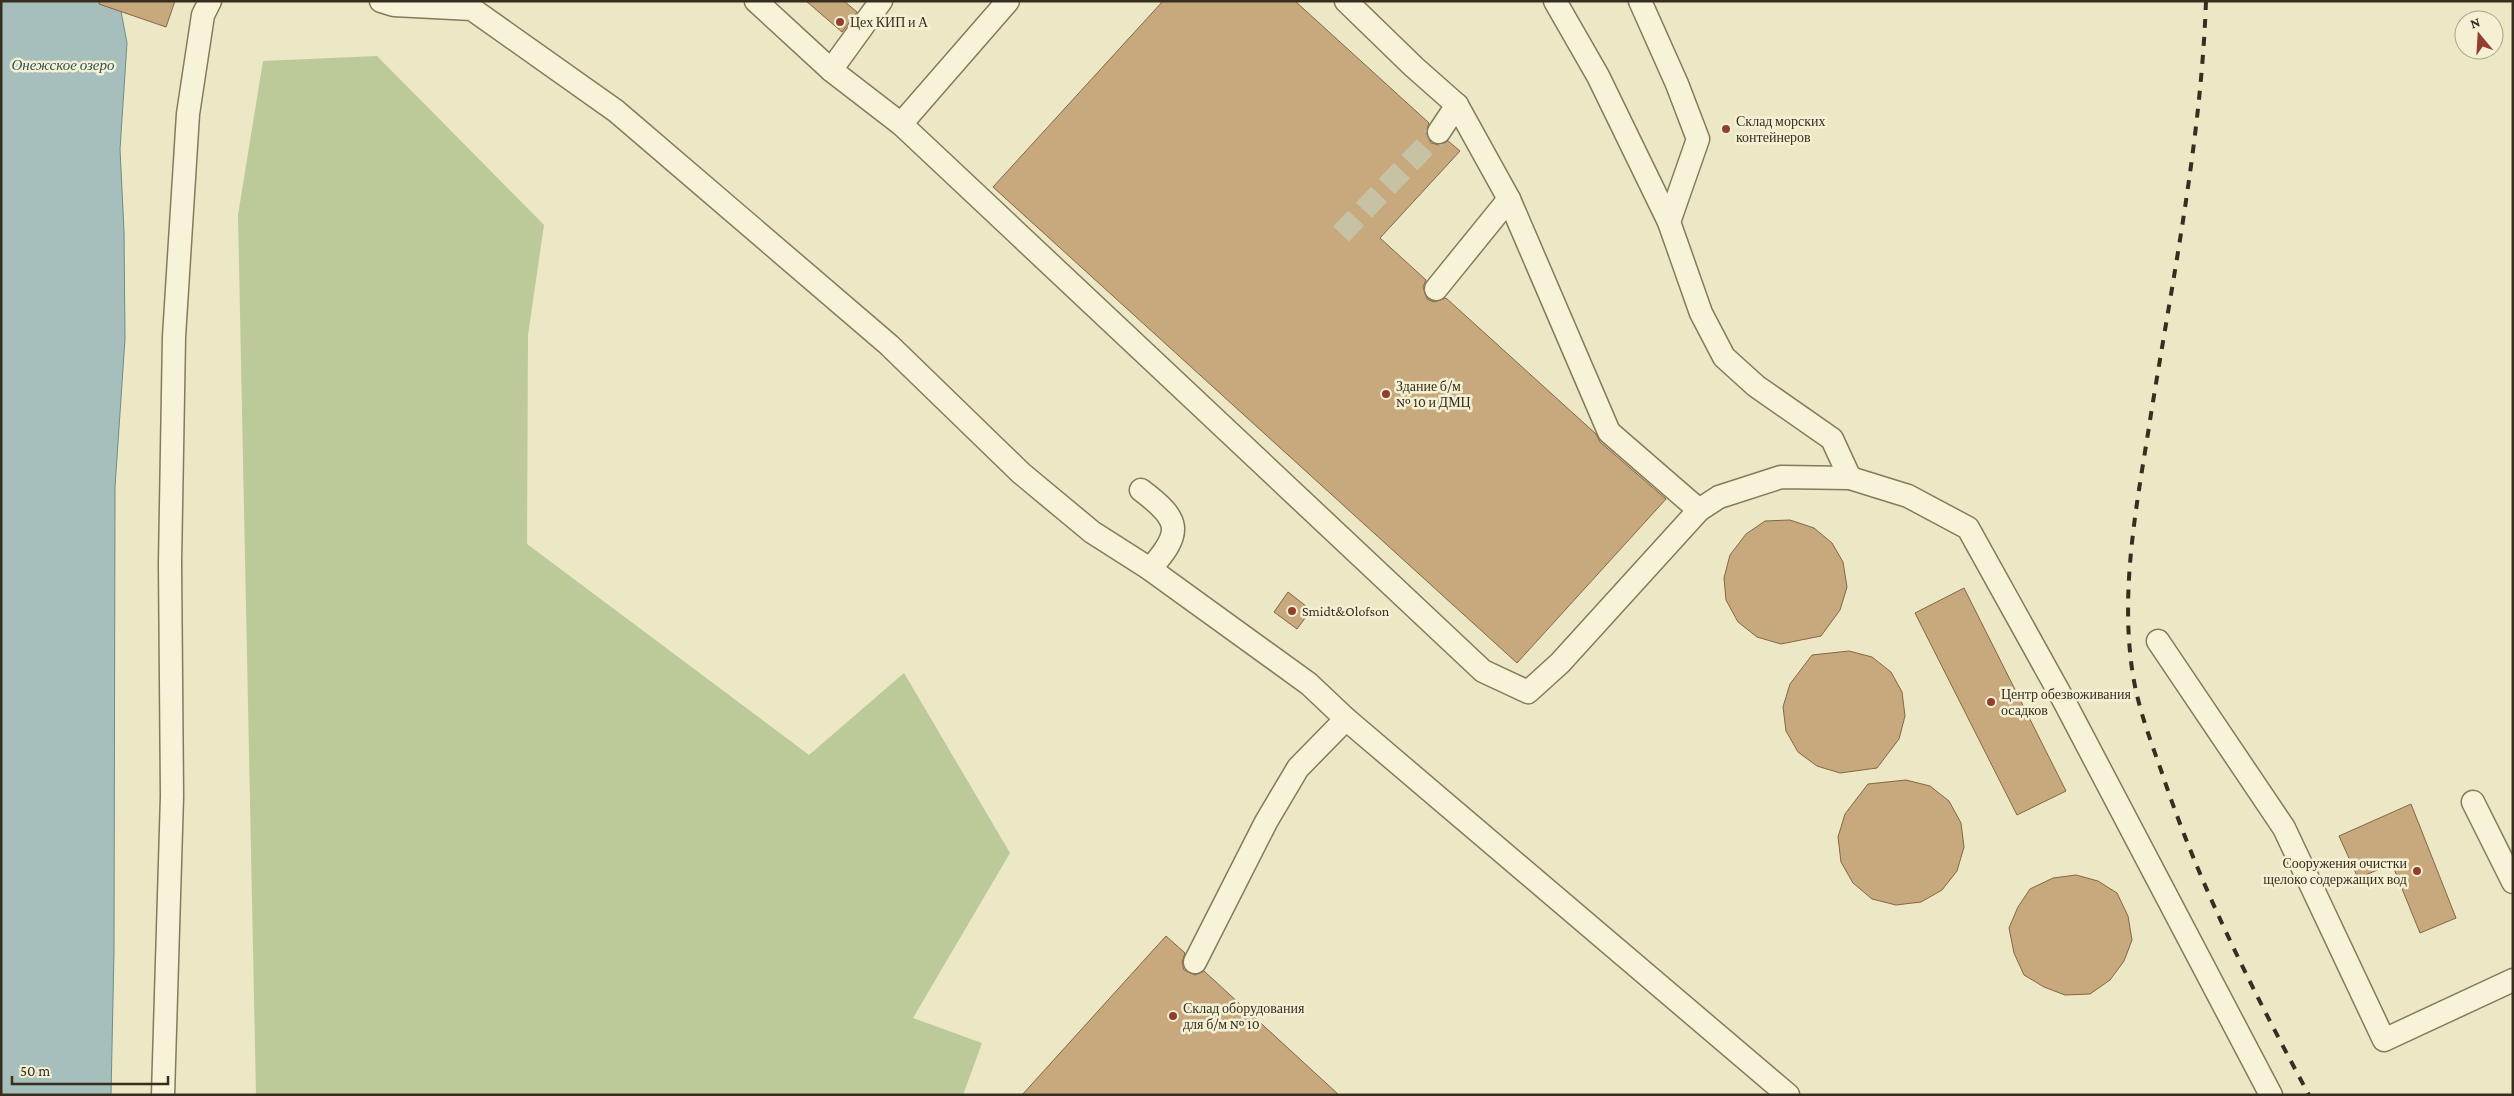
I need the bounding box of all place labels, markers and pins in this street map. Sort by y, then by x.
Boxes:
place label: Цех КИП и А [850,14,929,30]
marker: Цех КИП и А [834,16,846,28]
place label: Склад морских контейнеров [1736,113,1825,145]
marker: Склад морских контейнеров [1720,123,1732,135]
place label: Здание б/м № 10 и ДМЦ [1396,378,1471,410]
marker: Здание б/м № 10 и ДМЦ [1380,388,1392,400]
place label: Smidt&Olofson [1302,603,1390,619]
marker: Smidt&Olofson [1286,605,1298,617]
place label: Центр обезвоживания осадков [2001,686,2132,718]
marker: Центр обезвоживания осадков [1985,696,1997,708]
place label: Сооружения очистки щелоко содержащих вод [2263,855,2407,887]
marker: Сооружения очистки щелоко содержащих вод [2411,865,2423,877]
place label: Склад оборудования для б/м № 10 [1183,1000,1305,1032]
marker: Склад оборудования для б/м № 10 [1167,1010,1179,1022]

